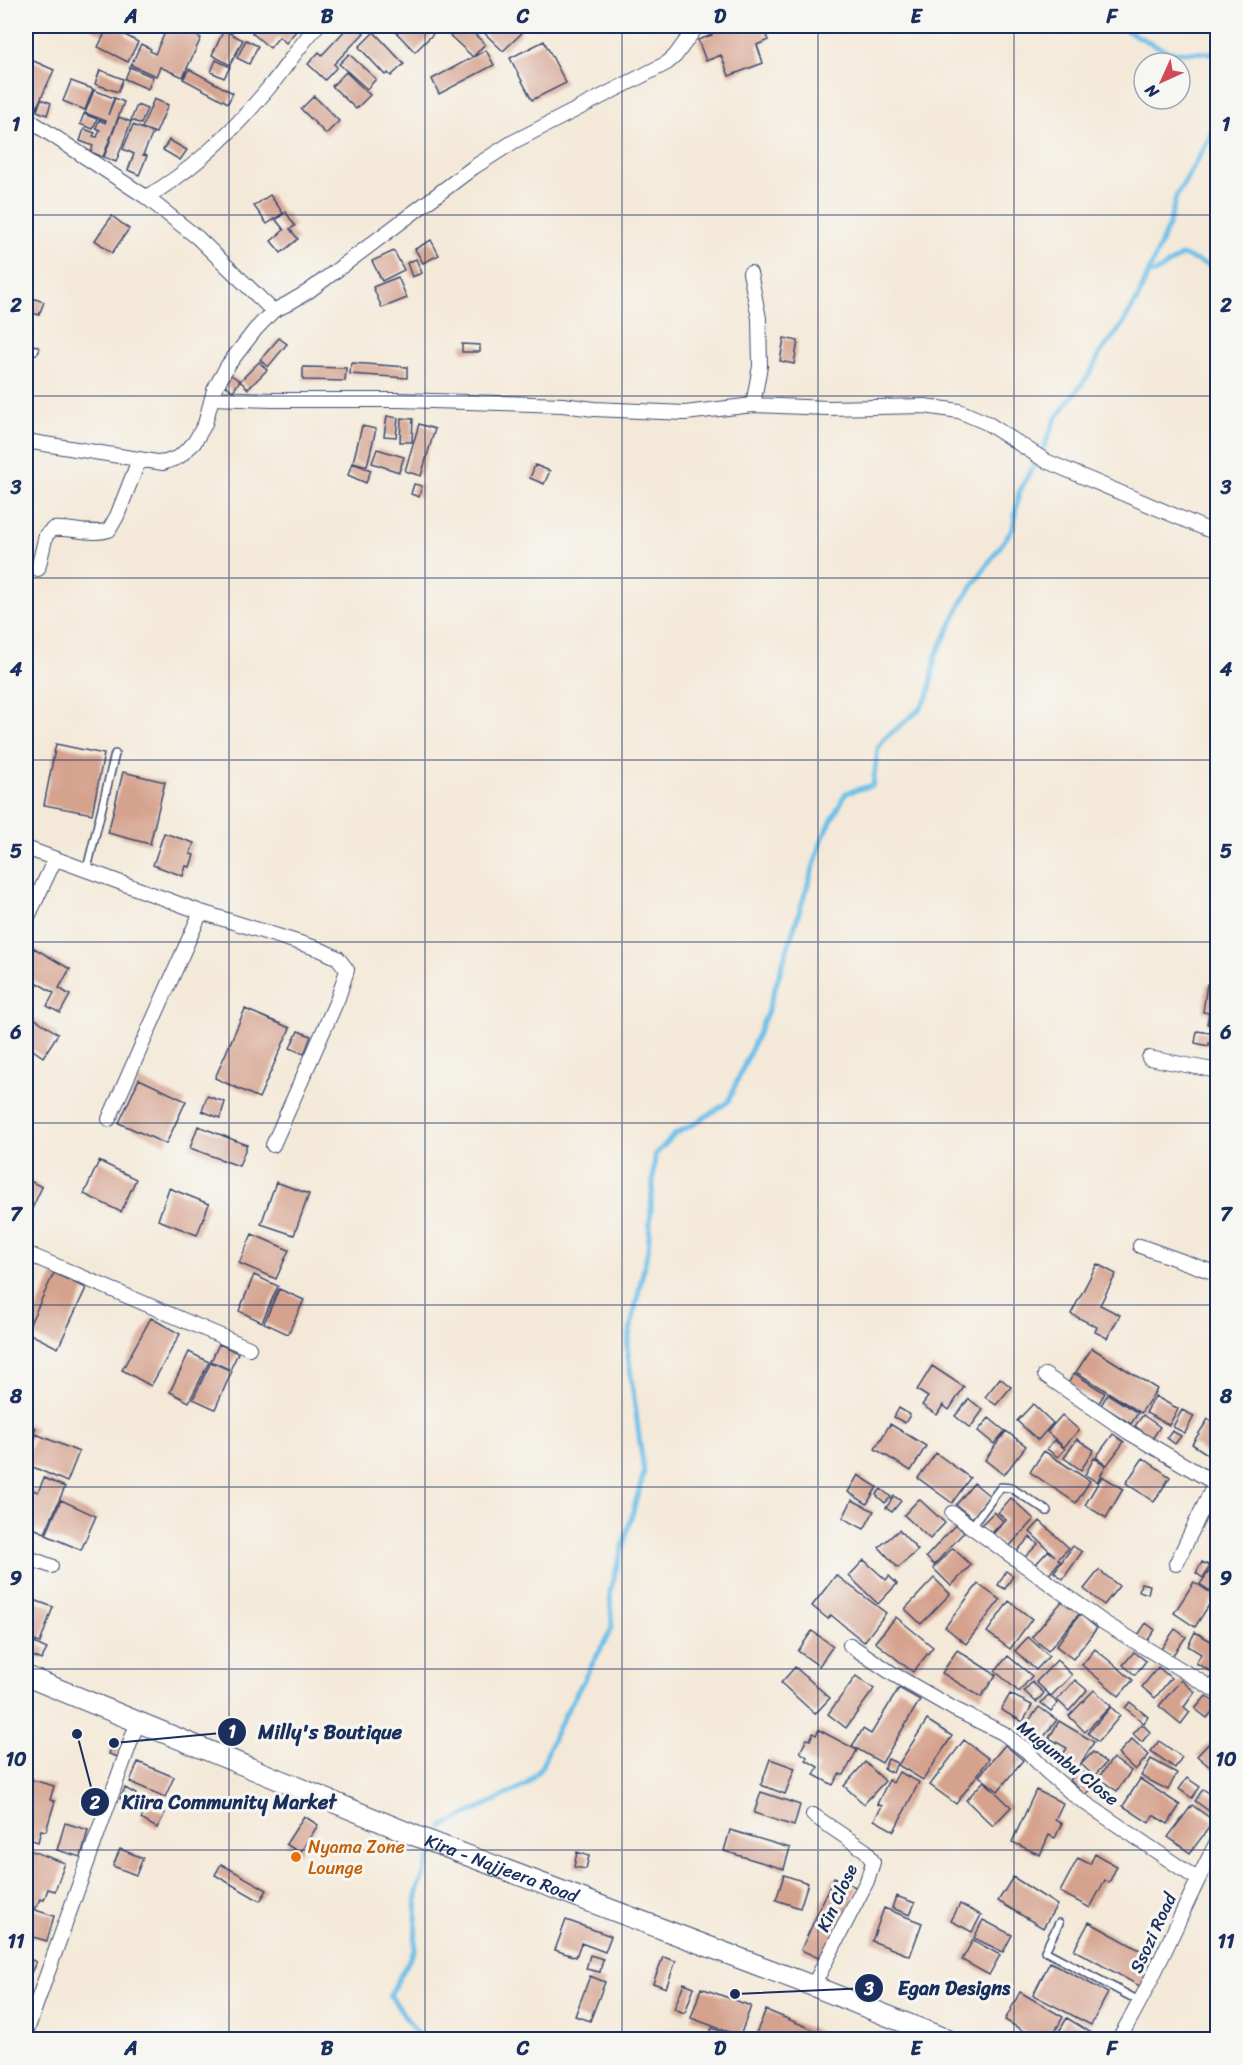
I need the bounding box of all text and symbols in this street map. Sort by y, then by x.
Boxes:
text: A [123,0,138,34]
text: B [321,0,334,34]
text: C [516,0,530,34]
text: D [714,0,727,34]
text: E [910,0,923,34]
text: F [1106,0,1119,34]
north arrow [1132,51,1192,111]
text: N [1137,76,1167,106]
text: 1 [12,107,21,142]
text: 1 [1222,107,1231,142]
text: 2 [9,288,22,323]
text: 2 [1219,288,1232,323]
text: 3 [10,470,22,505]
text: 3 [1220,470,1232,505]
text: 4 [9,652,23,687]
text: 4 [1219,652,1233,687]
text: 5 [10,834,22,869]
text: 5 [1220,834,1232,869]
text: 6 [9,1015,22,1050]
text: 6 [1219,1015,1232,1050]
text: 7 [10,1197,23,1232]
text: 7 [1220,1197,1233,1232]
text: 8 [9,1379,23,1414]
text: 8 [1219,1379,1233,1414]
text: 9 [10,1561,22,1596]
text: 9 [1220,1561,1232,1596]
street label: Mugumbu Close [1010,1712,1126,1814]
callout: Milly's Boutique [217,1713,414,1751]
text: Milly's Boutique [257,1715,403,1750]
text: 1 [228,1716,236,1748]
text: 10 [5,1742,27,1777]
text: 10 [1215,1742,1237,1777]
callout: Kiira Community Market [80,1783,349,1821]
text: Kiira Community Market [121,1785,338,1820]
text: 2 [89,1787,101,1819]
street label: Kira - Najjeera Road [420,1825,584,1912]
place label: Nyama Zone Lounge [308,1831,405,1884]
marker: Nyama Zone Lounge [289,1850,303,1864]
street label: Kin Close [807,1858,867,1937]
street label: Ssozi Road [1120,1886,1186,1978]
text: 11 [7,1924,25,1959]
text: 11 [1217,1924,1235,1959]
callout: Egan Designs [854,1969,1023,2007]
text: Egan Designs [898,1971,1011,2006]
text: 3 [863,1973,874,2005]
text: A [123,2031,138,2065]
text: B [321,2031,334,2065]
text: C [516,2031,530,2065]
text: D [714,2031,727,2065]
text: E [910,2031,923,2065]
text: F [1106,2031,1119,2065]

